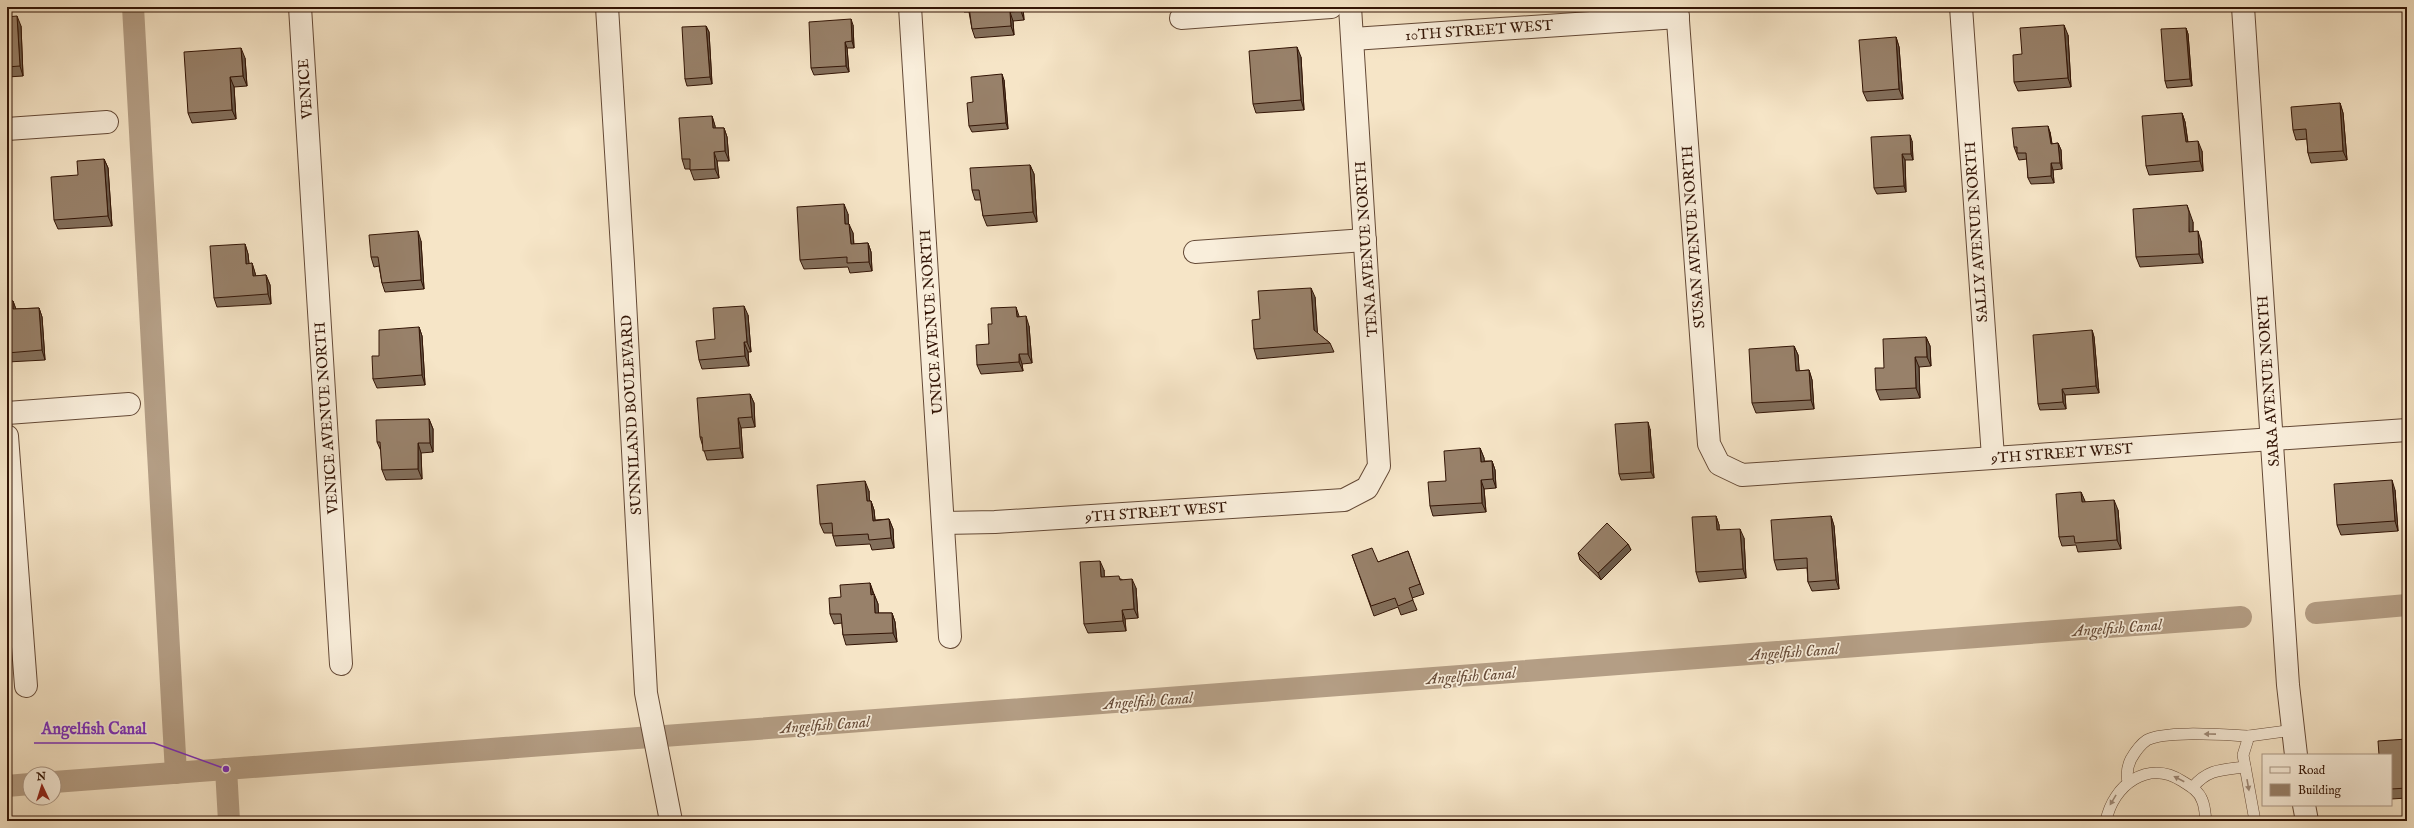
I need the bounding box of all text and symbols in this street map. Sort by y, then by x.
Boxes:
street label: 10TH STREET WEST [1404,16,1554,45]
street label: VENICE [294,58,317,121]
street label: SALLY AVENUE NORTH [1961,141,1992,323]
street label: SUSAN AVENUE NORTH [1678,145,1709,329]
street label: TENA AVENUE NORTH [1351,160,1382,338]
street label: UNICE AVENUE NORTH [916,229,947,415]
street label: SARA AVENUE NORTH [2253,295,2284,467]
street label: SUNNILAND BOULEVARD [617,314,646,516]
street label: VENICE AVENUE NORTH [310,321,343,516]
street label: 9TH STREET WEST [1990,439,2134,468]
street label: 9TH STREET WEST [1084,498,1228,527]
water label: Angelfish Canal [2070,616,2164,642]
water label: Angelfish Canal [1747,640,1841,666]
water label: Angelfish Canal [1424,664,1518,690]
water label: Angelfish Canal [1101,689,1195,715]
water label: Angelfish Canal [778,713,872,739]
callout: Angelfish Canal [34,715,154,743]
text: Angelfish Canal [41,720,147,740]
one-way arrow [2204,731,2216,738]
legend [2262,754,2392,806]
text: Road [2298,763,2326,778]
north arrow [22,766,62,806]
text: N [35,770,47,784]
one-way arrow [2173,776,2185,783]
one-way arrow [2245,779,2251,791]
text: Building [2298,783,2342,798]
one-way arrow [2109,795,2117,805]

